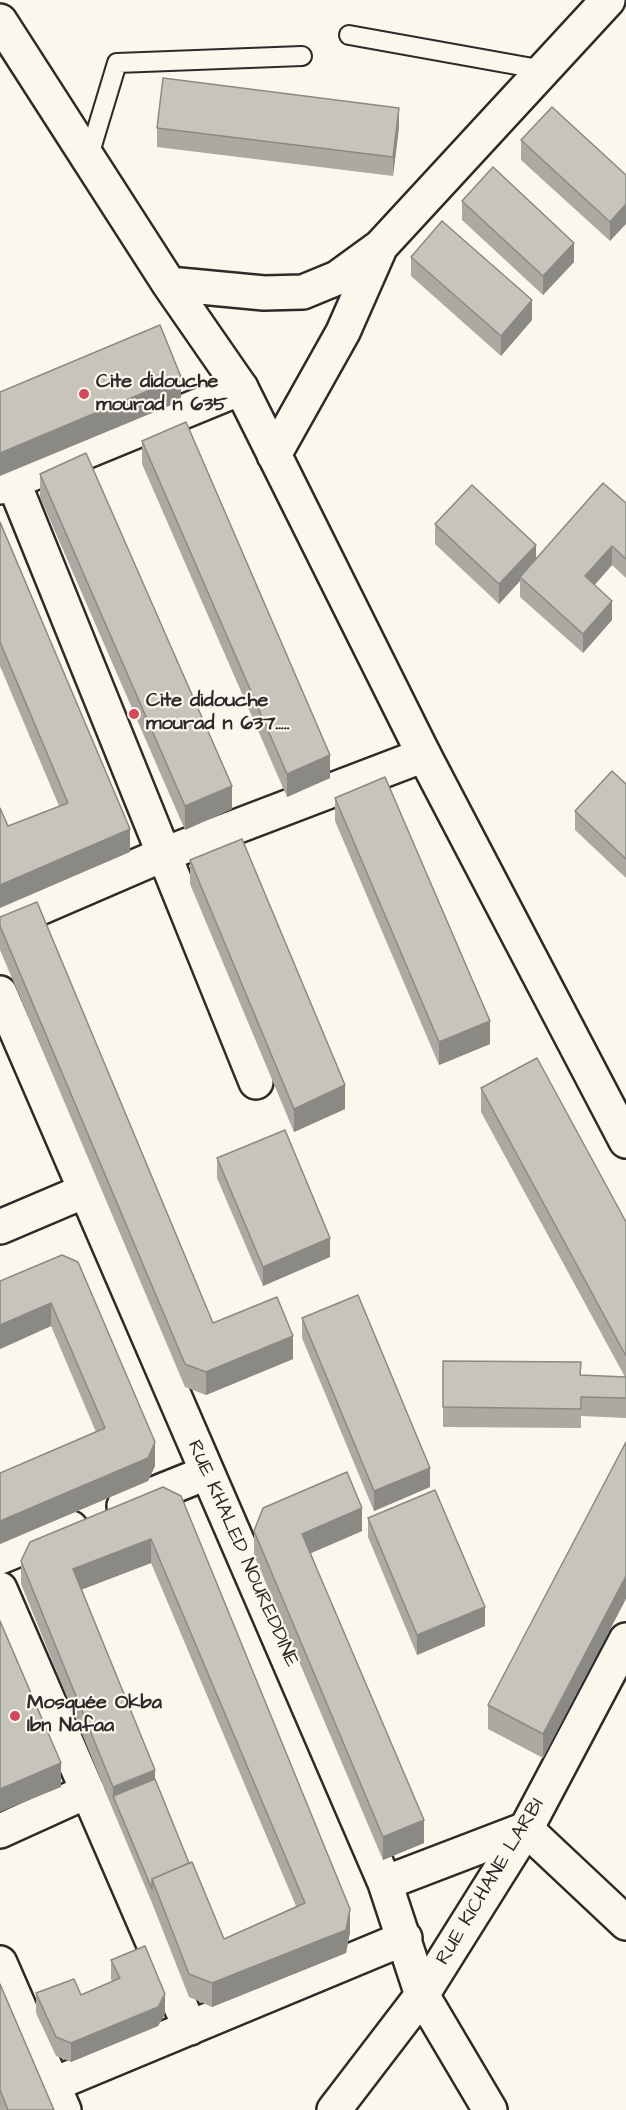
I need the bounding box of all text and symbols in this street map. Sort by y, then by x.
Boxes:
place label: Cite didouche mourad n 635 [96,371,227,418]
marker: Cite didouche mourad n 635 [77,387,91,401]
place label: Cite didouche mourad n 637..... [146,690,290,737]
marker: Cite didouche mourad n 637..... [127,707,141,721]
street label: RUE KHALED NOUREDDINE [181,1437,303,1671]
place label: Mosquée Okba Ibn Nafaa [27,1692,162,1739]
marker: Mosquée Okba Ibn Nafaa [8,1709,22,1723]
street label: RUE KICHANE LARBI [432,1794,550,1970]

